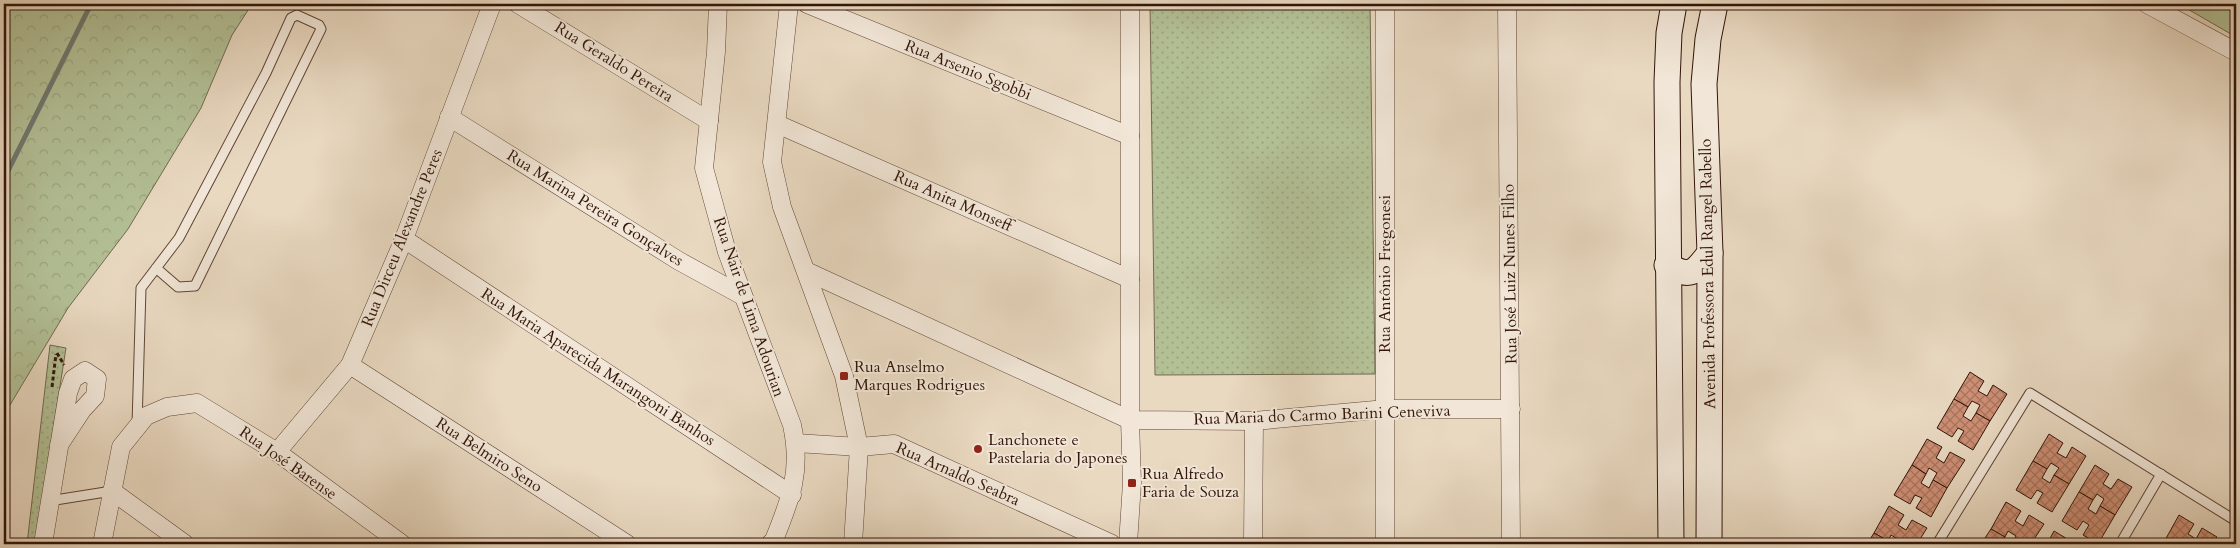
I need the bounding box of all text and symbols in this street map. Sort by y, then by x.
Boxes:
street label: Rua Geraldo Pereira [550,17,678,108]
street label: Rua Arsenio Sgobbi [901,35,1035,106]
street label: Avenida Professora Edul Rangel Rabello [1695,138,1721,409]
street label: Rua Marina Pereira Gonçalves [502,144,688,272]
street label: Rua Dirceu Alexandre Peres [356,146,448,330]
street label: Rua Anita Monseff [890,165,1018,238]
street label: Rua José Luiz Nunes Filho [1497,183,1523,364]
street label: Rua Antônio Fregonesi [1374,195,1396,353]
street label: Rua Nair de Lima Adourian [708,214,790,400]
street label: Rua Maria Aparecida Marangoni Banhos [477,283,719,451]
place label: Rua Anselmo Marques Rodrigues [854,356,985,396]
marker: Rua Anselmo Marques Rodrigues [838,370,850,382]
street label: Rua Maria do Carmo Barini Ceneviva [1193,400,1451,430]
street label: Rua Belmiro Seno [431,412,547,498]
street label: Rua José Barense [235,421,341,505]
place label: Lanchonete e Pastelaria do Japones [988,429,1127,469]
street label: Rua Arnaldo Seabra [893,437,1023,511]
marker: Lanchonete e Pastelaria do Japones [972,443,984,455]
place label: Rua Alfredo Faria de Souza [1142,463,1239,503]
marker: Rua Alfredo Faria de Souza [1126,477,1138,489]

